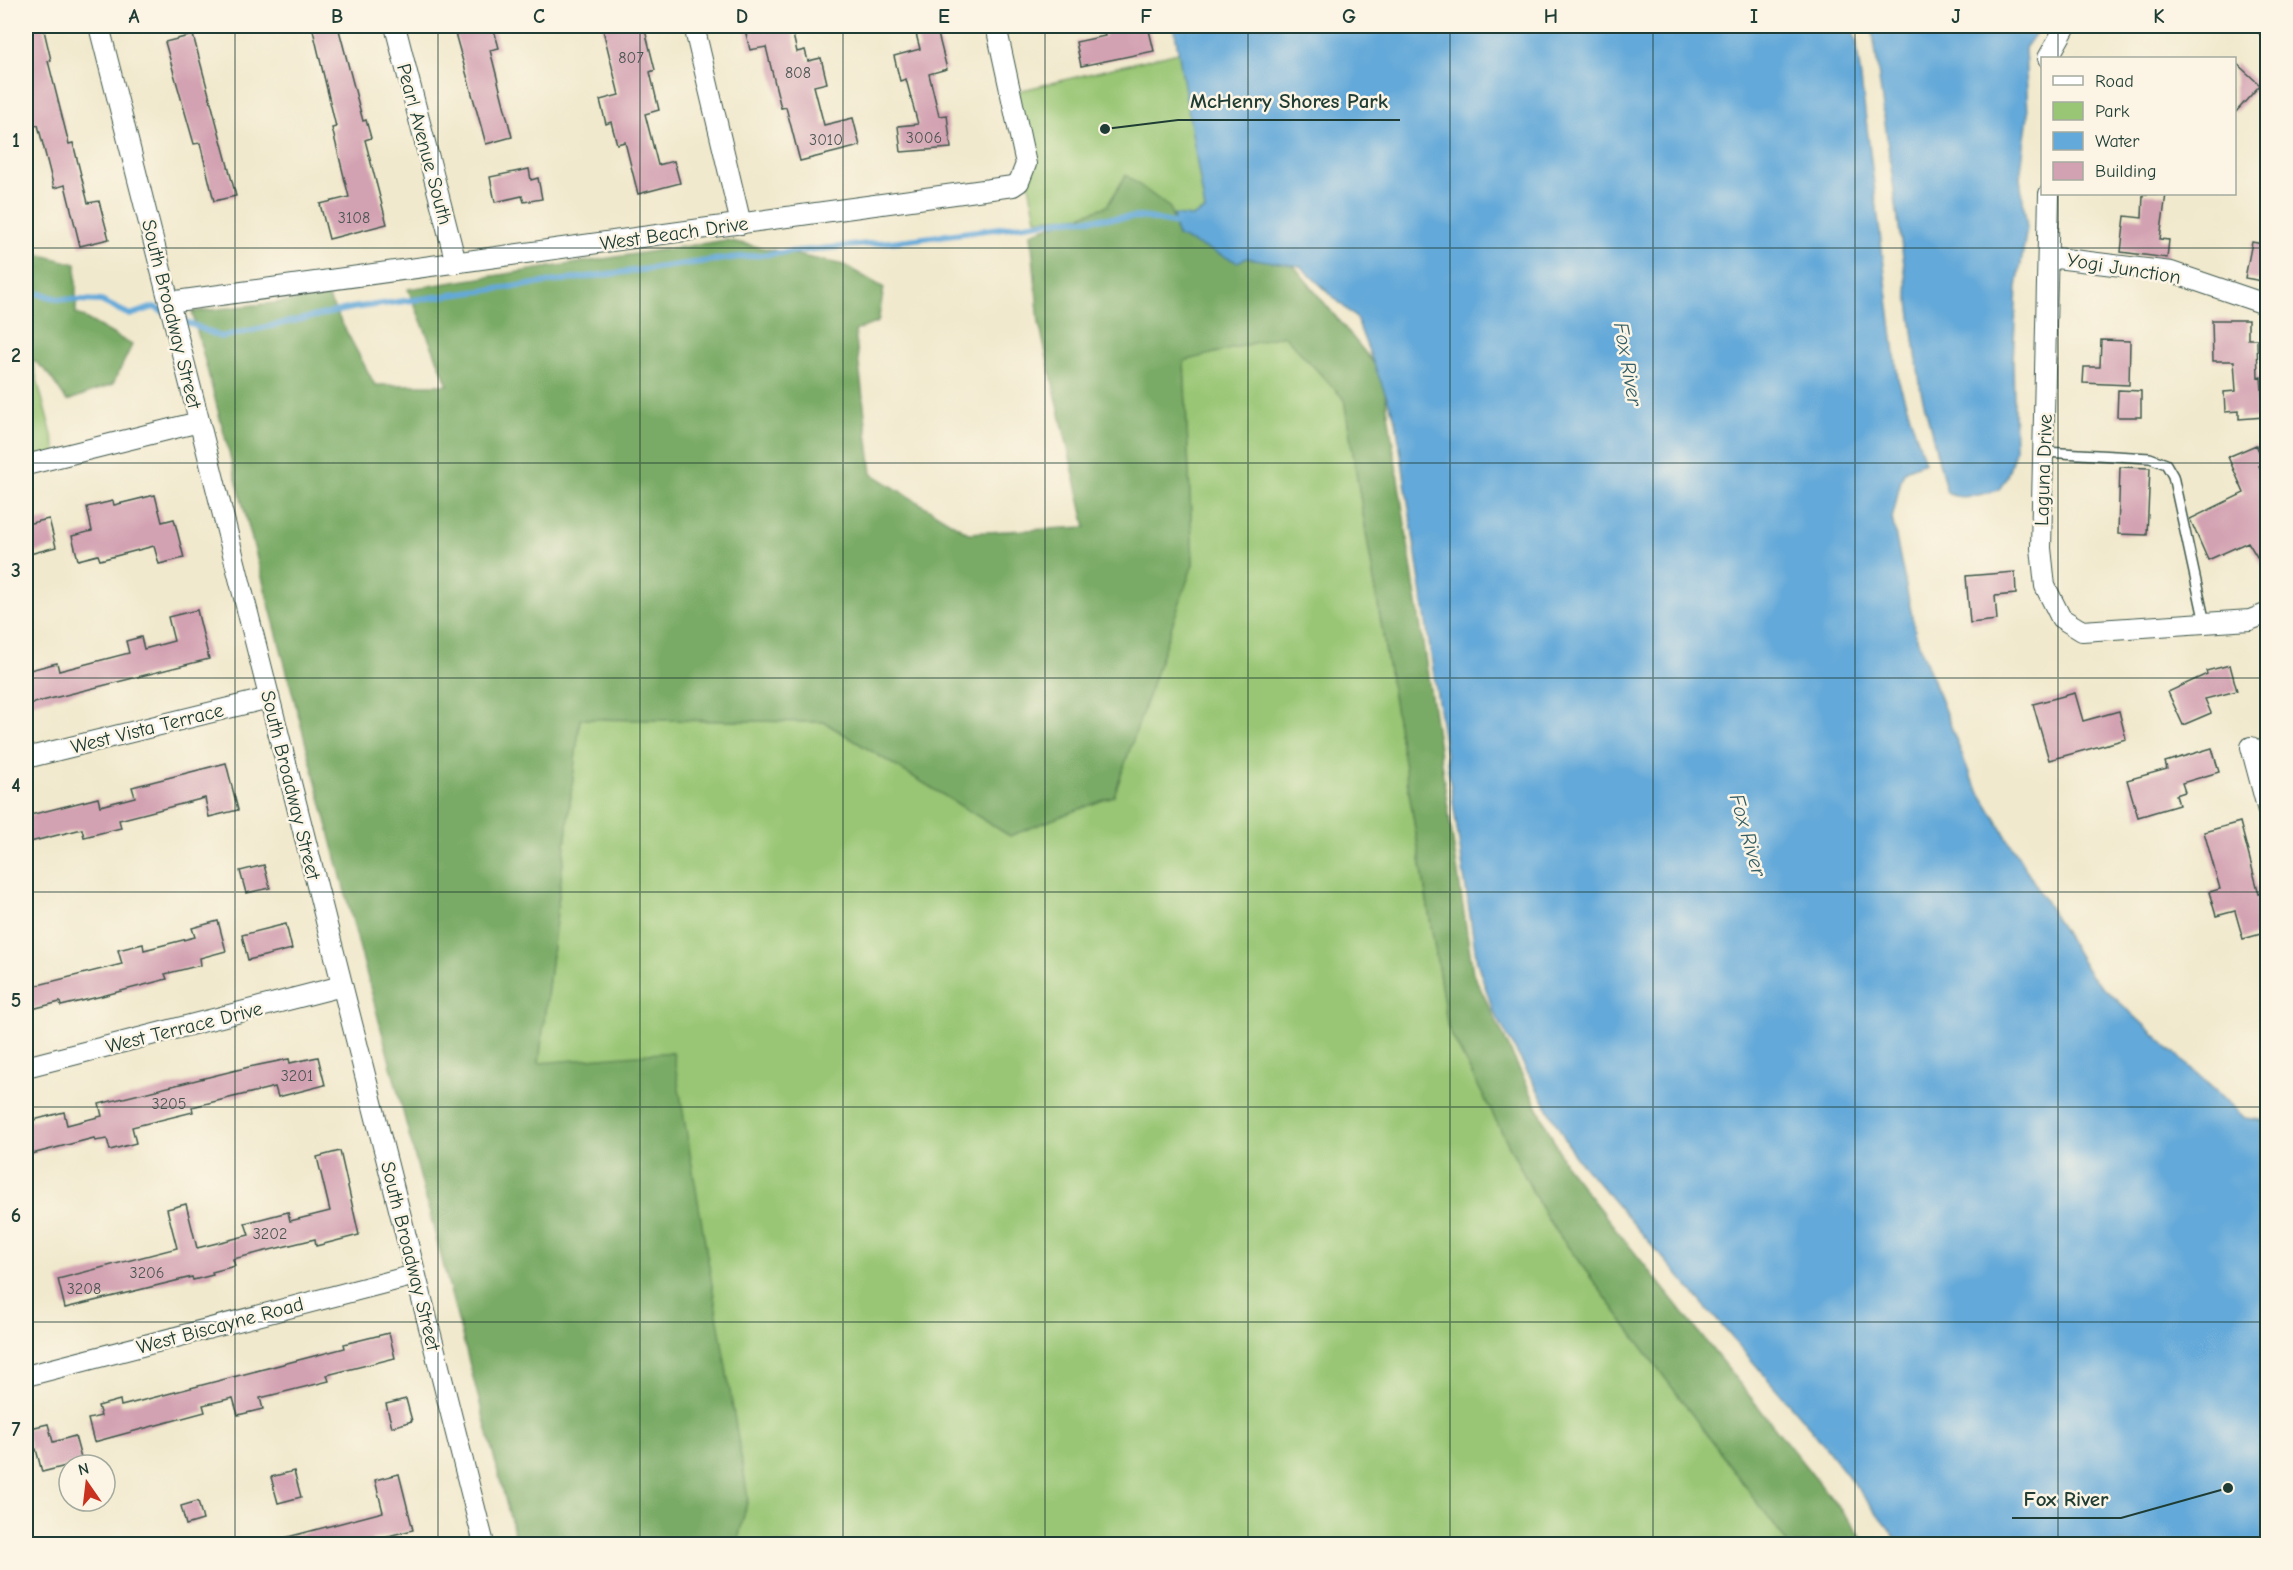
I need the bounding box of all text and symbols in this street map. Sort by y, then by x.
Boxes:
text: A [128,5,140,28]
text: B [331,5,343,28]
text: C [533,5,545,28]
text: D [736,5,748,28]
text: E [938,5,950,28]
text: F [1140,5,1152,28]
text: G [1342,5,1356,28]
text: H [1544,5,1558,28]
text: I [1750,5,1758,28]
text: J [1951,5,1961,28]
text: K [2153,5,2165,28]
house number: 807 [618,49,644,67]
legend [2041,57,2236,195]
street label: Pearl Avenue South [392,61,457,227]
house number: 808 [785,64,811,82]
text: Road [2095,71,2134,92]
callout: McHenry Shores Park [1178,81,1400,120]
text: McHenry Shores Park [1190,89,1389,113]
text: Park [2095,101,2130,122]
text: 1 [12,129,20,152]
house number: 3006 [906,129,942,147]
house number: 3010 [809,131,843,149]
text: Water [2095,131,2140,152]
text: Building [2095,161,2157,182]
house number: 3108 [338,209,370,227]
street label: West Beach Drive [598,212,750,255]
street label: South Broadway Street [137,217,206,412]
street label: Yogi Junction [2065,248,2183,289]
water label: Fox River [1609,320,1647,409]
text: 2 [11,344,21,367]
street label: Laguna Drive [2030,414,2057,526]
text: 3 [11,559,21,582]
street label: South Broadway Street [256,688,325,883]
street label: West Vista Terrace [68,698,226,759]
text: 4 [11,774,21,797]
water label: Fox River [1725,791,1772,881]
text: 5 [11,989,21,1012]
street label: West Terrace Drive [103,997,265,1058]
house number: 3201 [281,1067,313,1085]
house number: 3205 [152,1095,186,1113]
street label: South Broadway Street [376,1159,445,1354]
text: 6 [11,1204,21,1227]
house number: 3202 [253,1225,287,1243]
house number: 3206 [130,1264,164,1282]
house number: 3208 [67,1280,101,1298]
street label: West Biscayne Road [134,1292,306,1359]
text: 7 [12,1418,21,1441]
north arrow [57,1453,117,1513]
text: N [76,1459,91,1479]
callout: Fox River [2012,1479,2121,1518]
text: Fox River [2024,1487,2109,1511]

